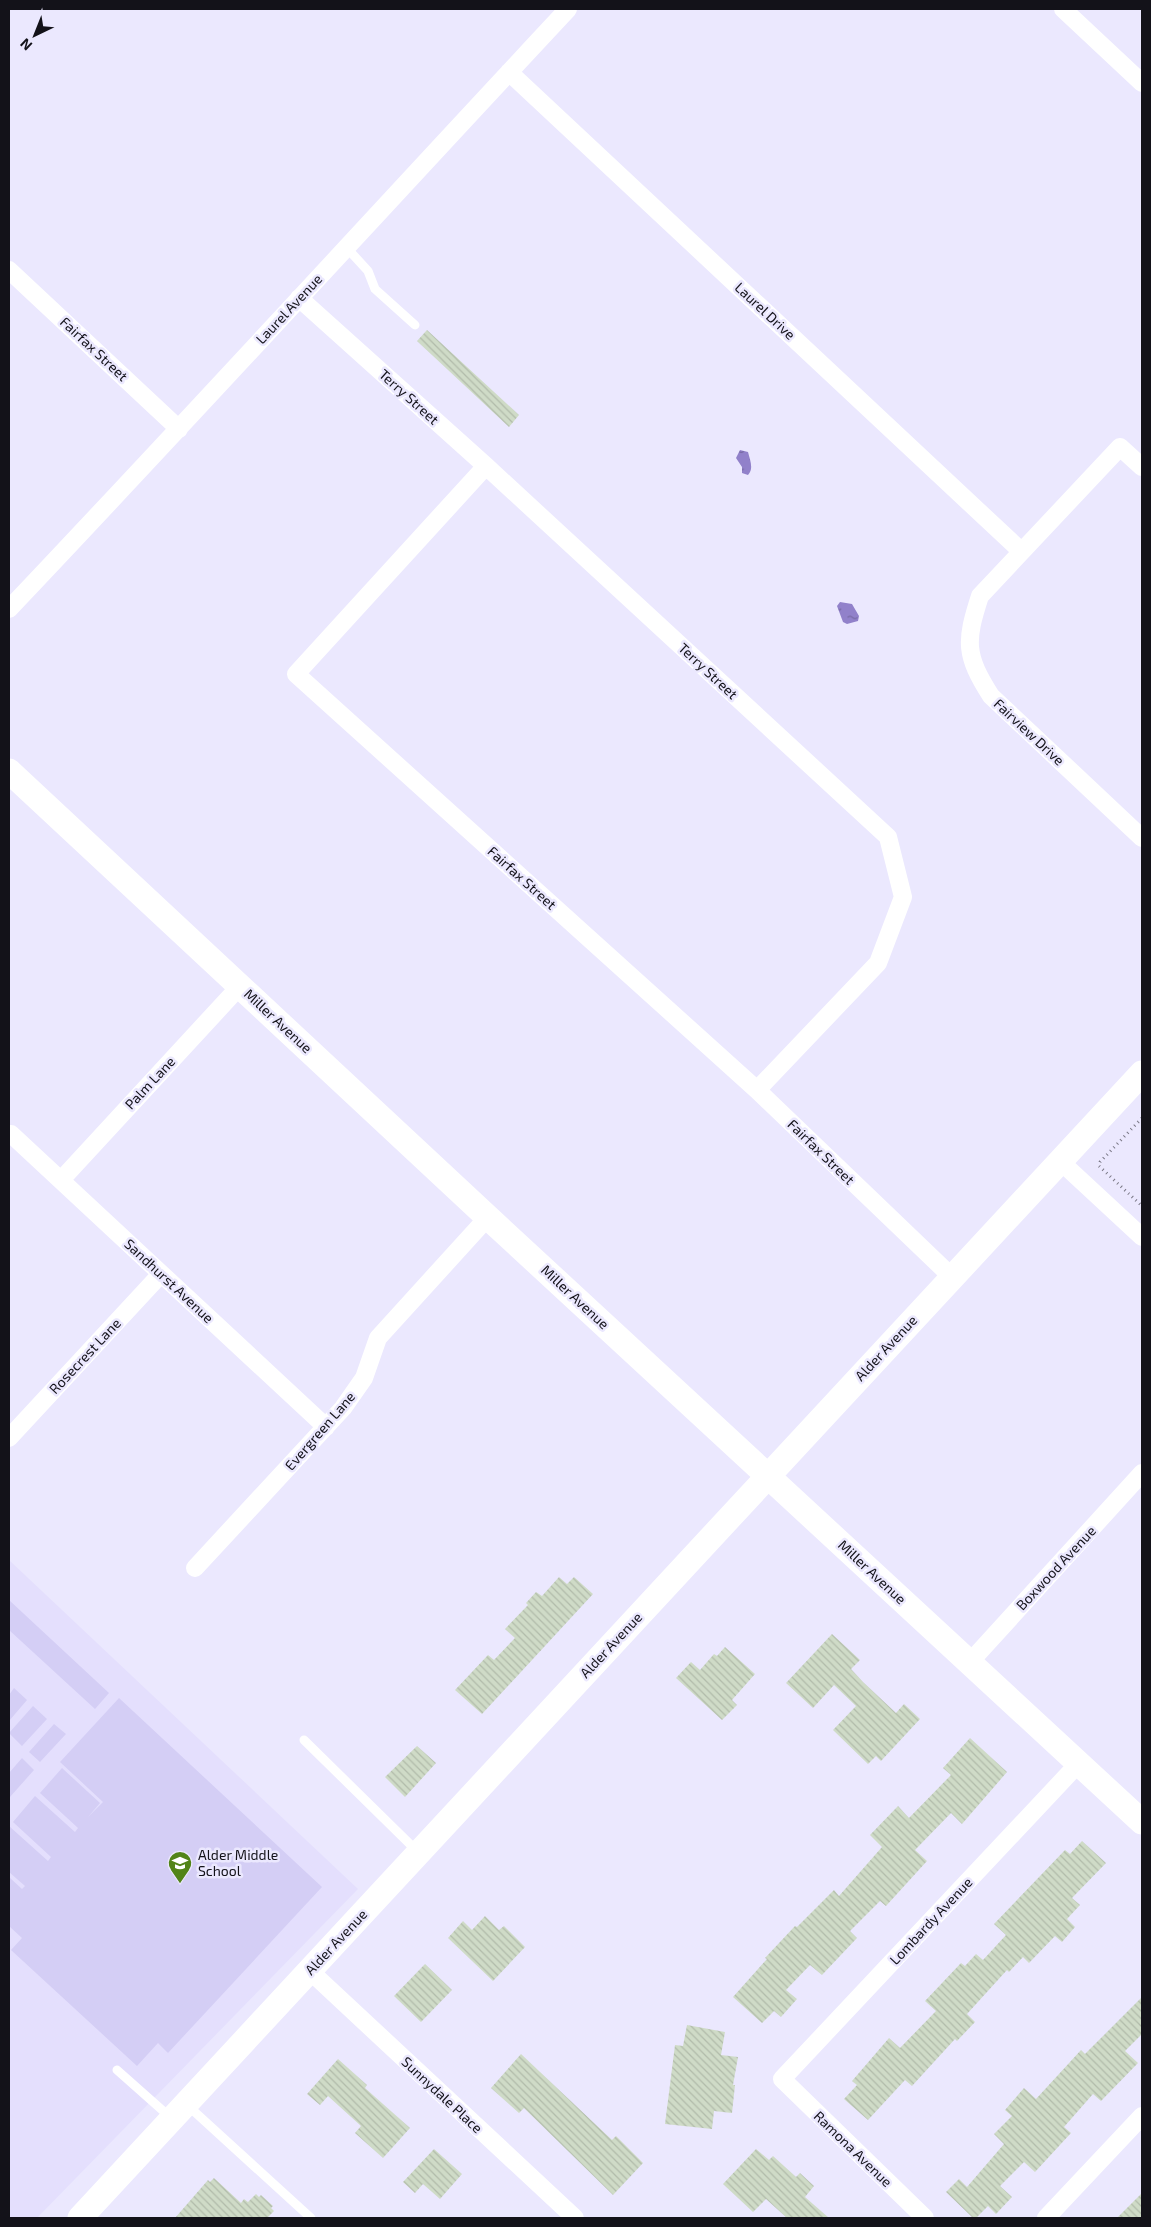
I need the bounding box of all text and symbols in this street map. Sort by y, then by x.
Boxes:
north arrow [10,10,60,60]
text: N [16,35,35,55]
street label: Laurel Avenue [252,270,325,347]
street label: Laurel Drive [732,279,799,343]
street label: Fairfax Street [57,313,132,384]
street label: Terry Street [376,365,443,428]
street label: Terry Street [675,639,741,702]
street label: Fairview Drive [991,695,1068,769]
street label: Fairfax Street [485,842,560,913]
street label: Miller Avenue [241,985,316,1056]
street label: Palm Lane [121,1053,178,1113]
street label: Fairfax Street [784,1116,858,1188]
street label: Sandhurst Avenue [121,1235,217,1326]
street label: Miller Avenue [538,1261,613,1332]
street label: Alder Avenue [851,1311,920,1384]
street label: Rosecrest Lane [45,1314,124,1397]
street label: Evergreen Lane [281,1388,358,1473]
street label: Boxwood Avenue [1012,1522,1099,1613]
street label: Miller Avenue [835,1536,910,1607]
street label: Alder Avenue [576,1608,645,1681]
place label: Alder Middle School [198,1846,278,1879]
school or university icon: Alder Middle School [167,1850,193,1884]
street label: Lombardy Avenue [886,1873,976,1968]
street label: Alder Avenue [301,1905,370,1978]
street label: Sunnydale Place [398,2053,486,2136]
street label: Ramona Avenue [811,2107,896,2190]

